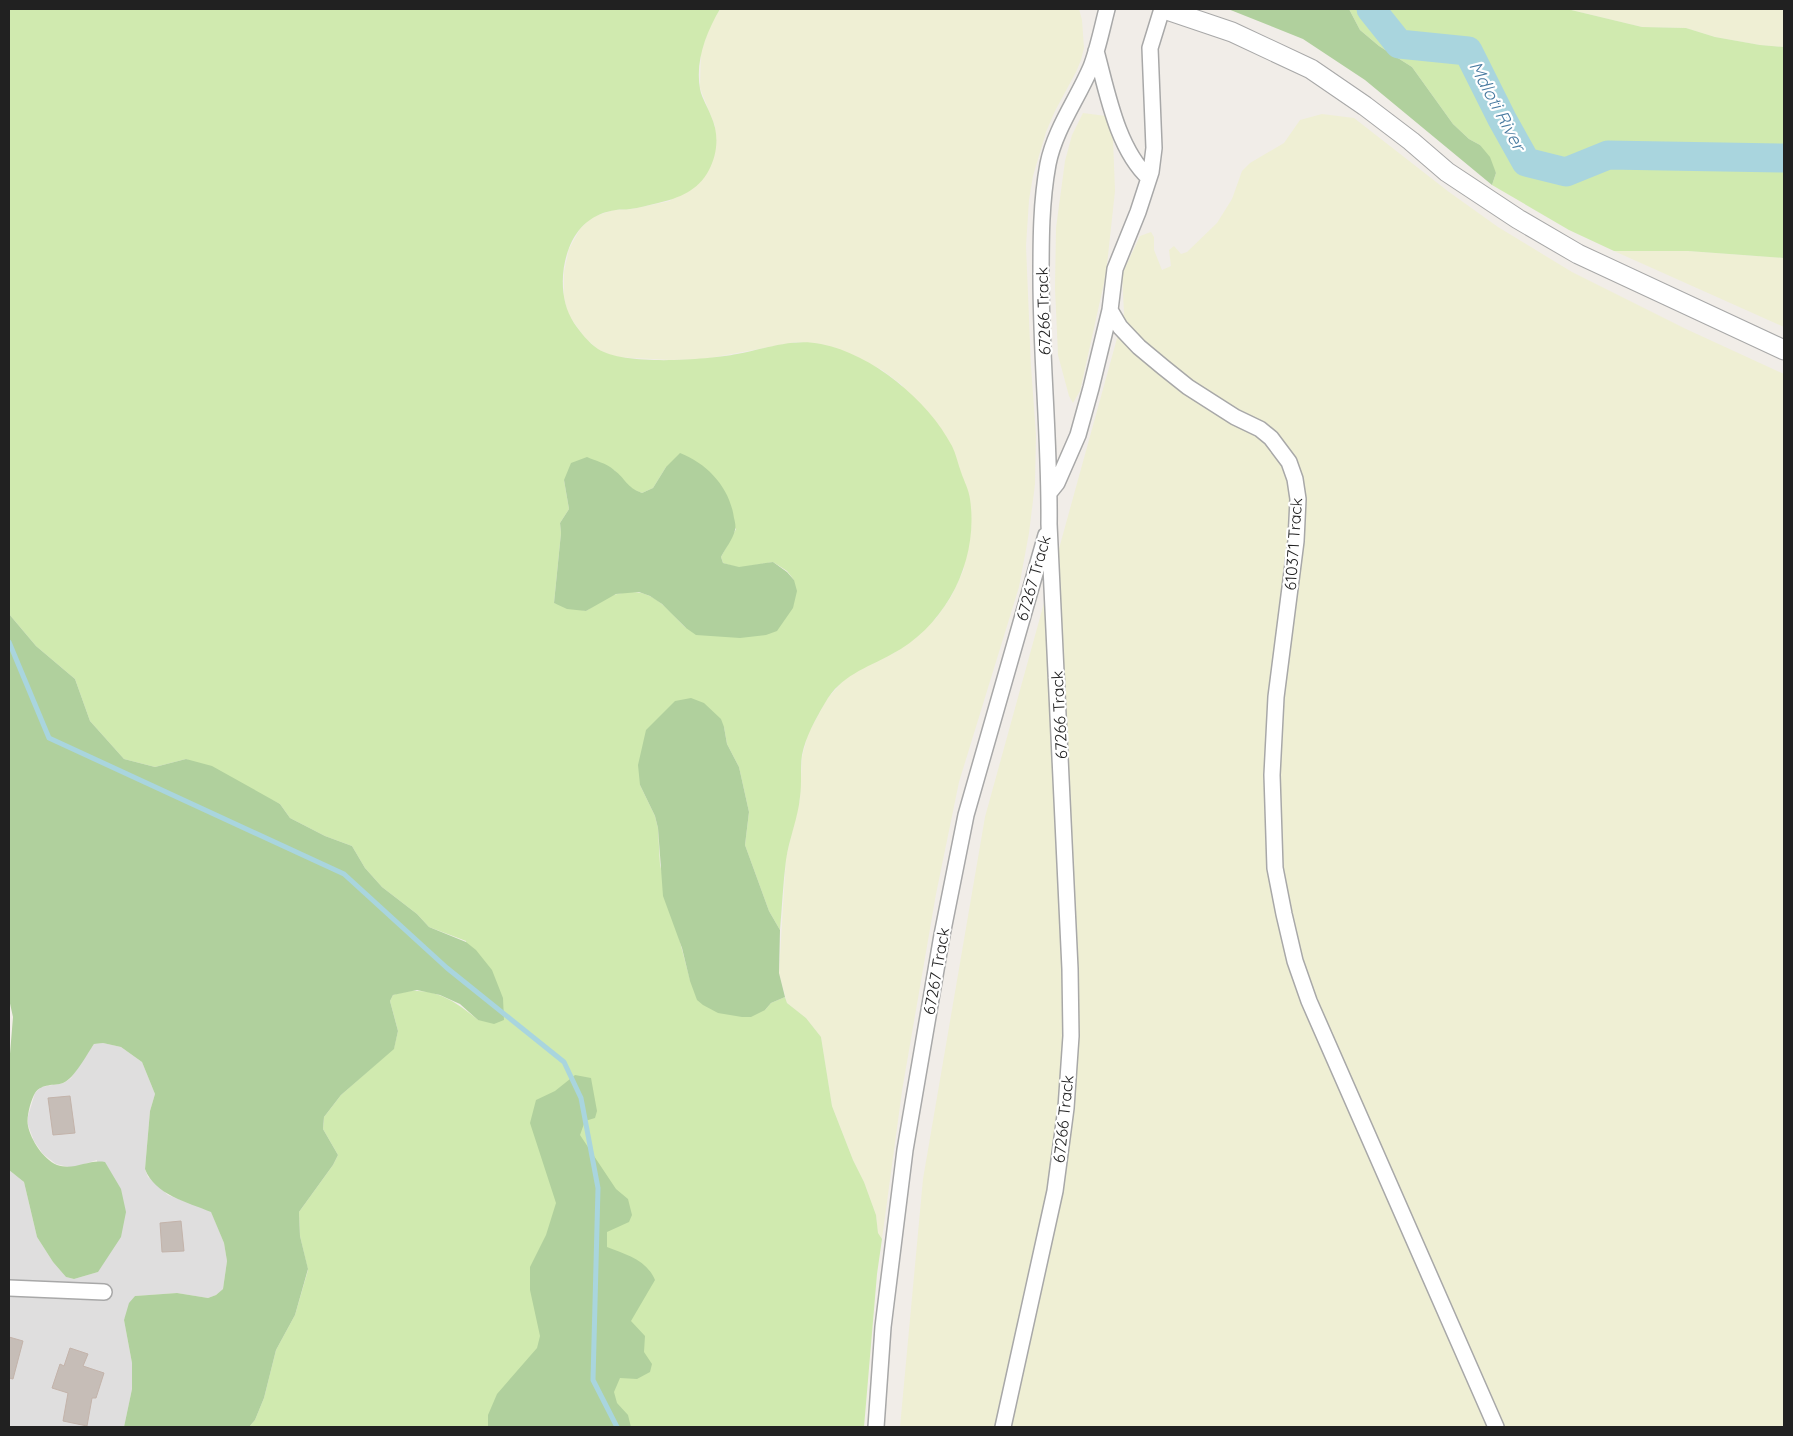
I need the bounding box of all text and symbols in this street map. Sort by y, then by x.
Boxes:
water label: Mdloti River [1464,57,1532,156]
street label: 67266 Track [1031,266,1055,356]
street label: 610371 Track [1280,497,1306,591]
street label: 67267 Track [1011,533,1055,623]
street label: 67266 Track [1047,670,1071,760]
street label: 67267 Track [919,926,953,1016]
street label: 67266 Track [1048,1074,1078,1164]

